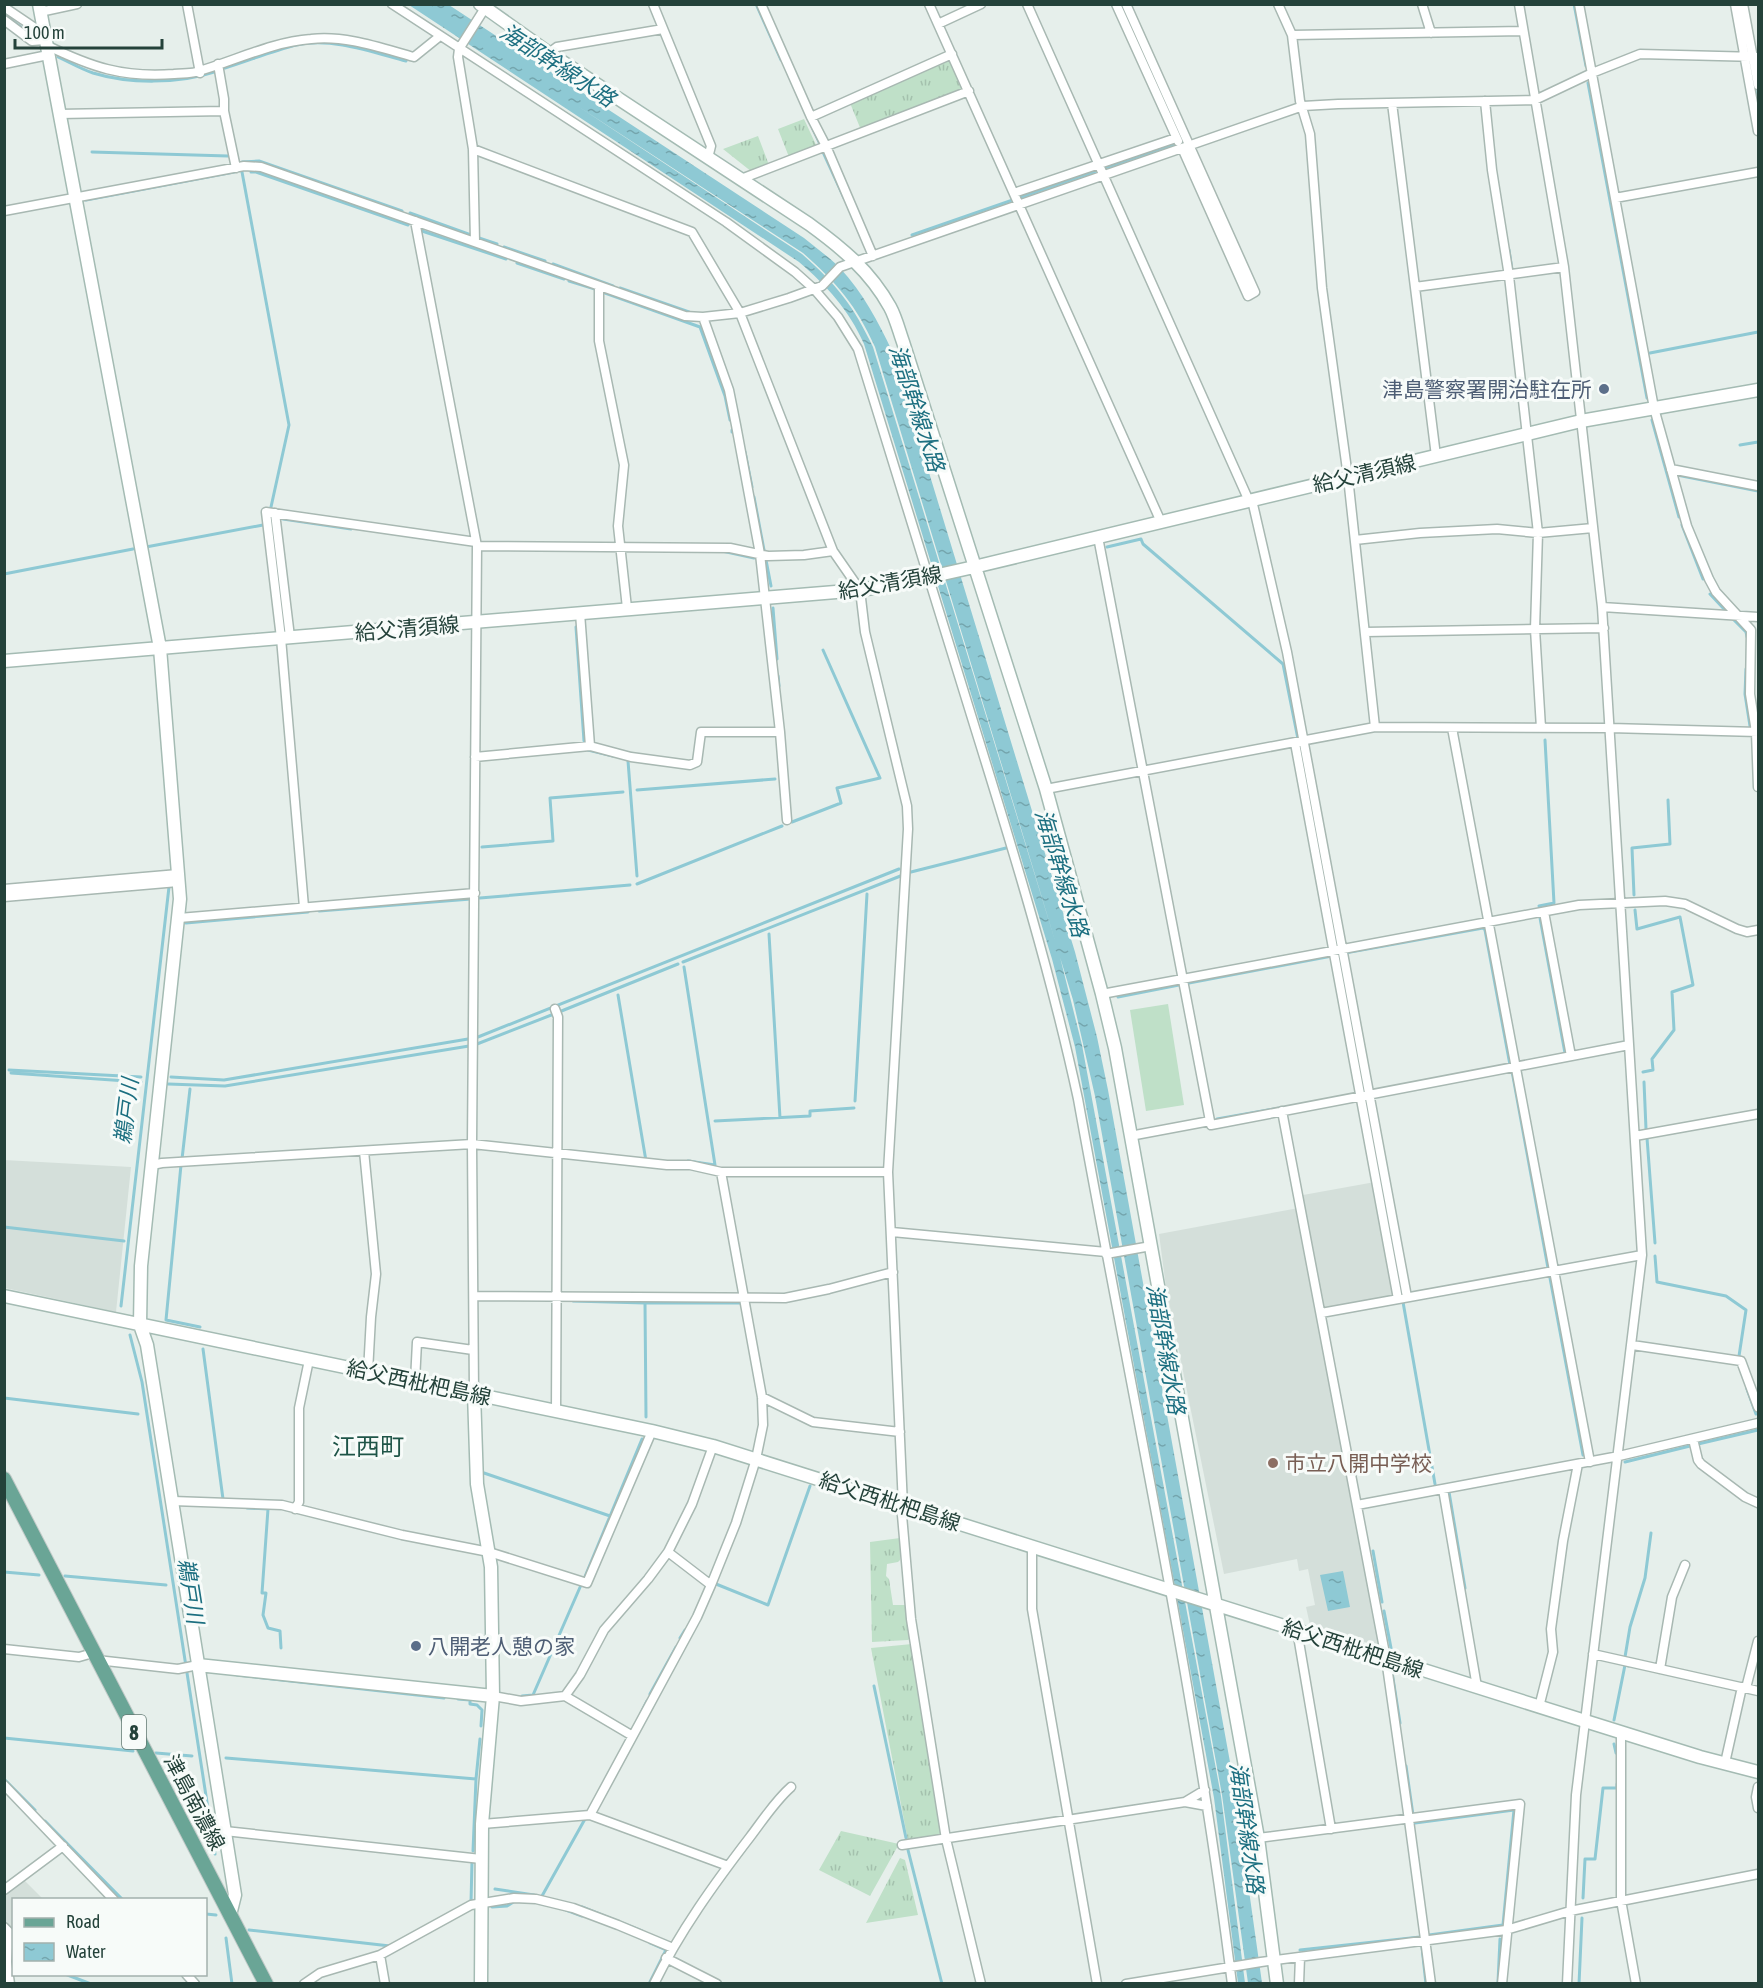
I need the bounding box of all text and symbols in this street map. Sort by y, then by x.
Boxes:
scale bar [15,12,162,50]
water label: 海部幹線水路 [496,18,622,113]
text: 100 m [24,22,65,43]
water label: 海部幹線水路 [884,341,950,477]
place label: 津島警察署開治駐在所 [1382,377,1592,401]
marker: 津島警察署開治駐在所 [1597,382,1611,396]
street label: 給父清須線 [1310,449,1418,497]
street label: 給父清須線 [836,561,944,603]
street label: 給父清須線 [354,611,460,645]
water label: 海部幹線水路 [1030,806,1094,942]
water label: 鵜戸川 [109,1075,143,1145]
water label: 海部幹線水路 [1142,1282,1191,1418]
street label: 給父西枇杷島線 [345,1355,493,1409]
district label: 江西町 [332,1433,404,1460]
place label: 市立八開中学校 [1285,1451,1432,1475]
marker: 市立八開中学校 [1266,1456,1280,1470]
street label: 給父西枇杷島線 [816,1467,964,1535]
water label: 鵜戸川 [173,1556,209,1628]
street label: 給父西枇杷島線 [1279,1614,1427,1682]
place label: 八開老人憩の家 [428,1634,575,1658]
marker: 八開老人憩の家 [409,1639,423,1653]
road number: 8 [122,1715,146,1749]
street label: 津島南濃線 [160,1750,230,1854]
water label: 海部幹線水路 [1225,1761,1269,1897]
legend [12,1898,207,1976]
text: Road [66,1911,100,1932]
text: Water [66,1941,106,1962]

